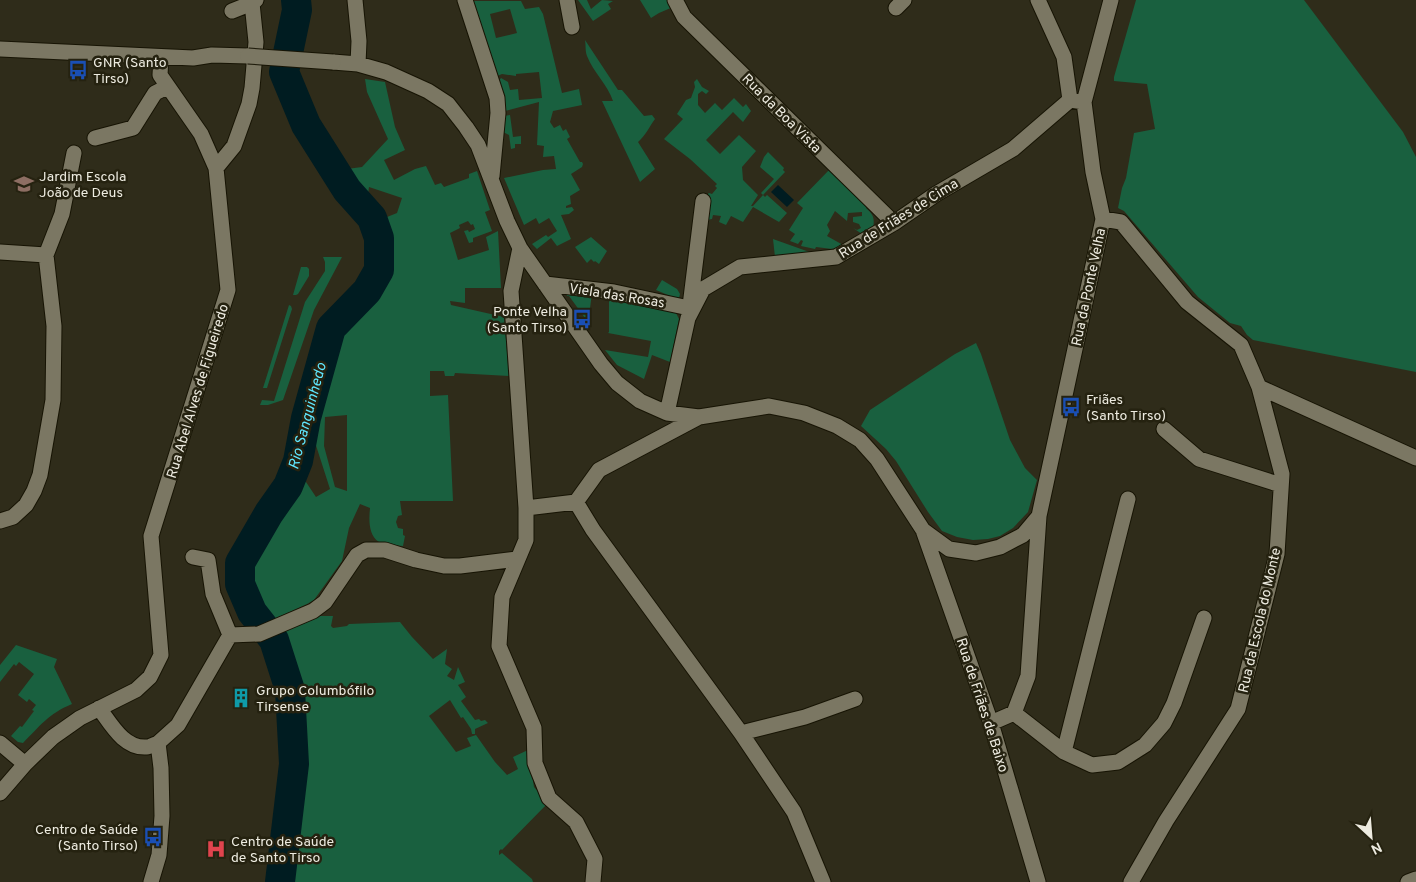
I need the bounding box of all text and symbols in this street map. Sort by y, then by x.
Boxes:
place label: GNR (Santo Tirso) [93,55,167,88]
bus stop icon: GNR (Santo Tirso) [67,59,89,81]
street label: Rua da Boa Vista [738,71,824,157]
place label: Jardim Escola João de Deus [39,169,126,202]
school or university icon: Jardim Escola João de Deus [13,173,35,195]
street label: Rua de Friães de Cima [836,176,962,263]
street label: Rua da Ponte Velha [1069,227,1110,348]
street label: Viela das Rosas [568,281,666,312]
street label: Rua Abel Alves de Figueiredo [164,302,233,481]
place label: Ponte Velha (Santo Tirso) [487,304,567,337]
bus stop icon: Ponte Velha (Santo Tirso) [571,308,593,330]
water label: Rio Sanguinhedo [285,361,332,472]
place label: Friães (Santo Tirso) [1086,392,1166,425]
bus stop icon: Friães (Santo Tirso) [1060,396,1082,418]
street label: Rua da Escola do Monte [1235,546,1285,695]
street label: Rua de Friães de Baixo [952,636,1011,775]
place label: Grupo Columbófilo Tirsense [256,683,374,716]
building icon: Grupo Columbófilo Tirsense [230,687,252,709]
north arrow [1346,812,1396,862]
place label: Centro de Saúde (Santo Tirso) [35,822,138,855]
bus stop icon: Centro de Saúde (Santo Tirso) [142,826,164,848]
place label: Centro de Saúde de Santo Tirso [231,834,334,867]
text: N [1368,837,1384,857]
hospital icon: Centro de Saúde de Santo Tirso [205,838,227,860]

